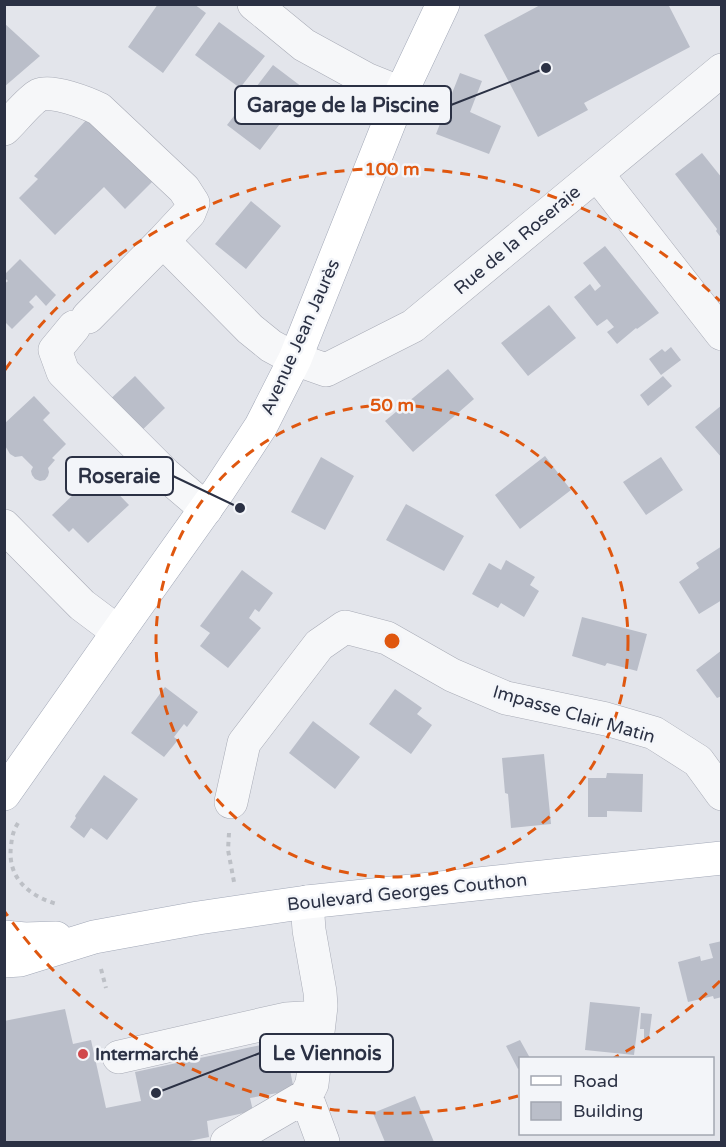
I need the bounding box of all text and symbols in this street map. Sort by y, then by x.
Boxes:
callout: Garage de la Piscine [235,86,451,124]
text: Garage de la Piscine [247,94,439,118]
text: 100 m [364,158,420,180]
street label: Rue de la Roseraie [449,181,585,299]
street label: Avenue Jean Jaurès [256,256,344,418]
text: 50 m [370,394,414,416]
callout: Roseraie [66,457,173,495]
text: Roseraie [78,465,160,489]
centre of rings [382,631,402,651]
street label: Impasse Clair Matin [490,680,658,748]
street label: Boulevard Georges Couthon [286,868,528,916]
callout: Le Viennois [260,1034,393,1072]
text: Le Viennois [272,1042,382,1066]
place label: Intermarché [95,1043,199,1065]
marker: Intermarché [76,1047,90,1061]
legend [519,1057,714,1135]
text: Road [573,1070,618,1092]
text: Building [573,1100,643,1122]

